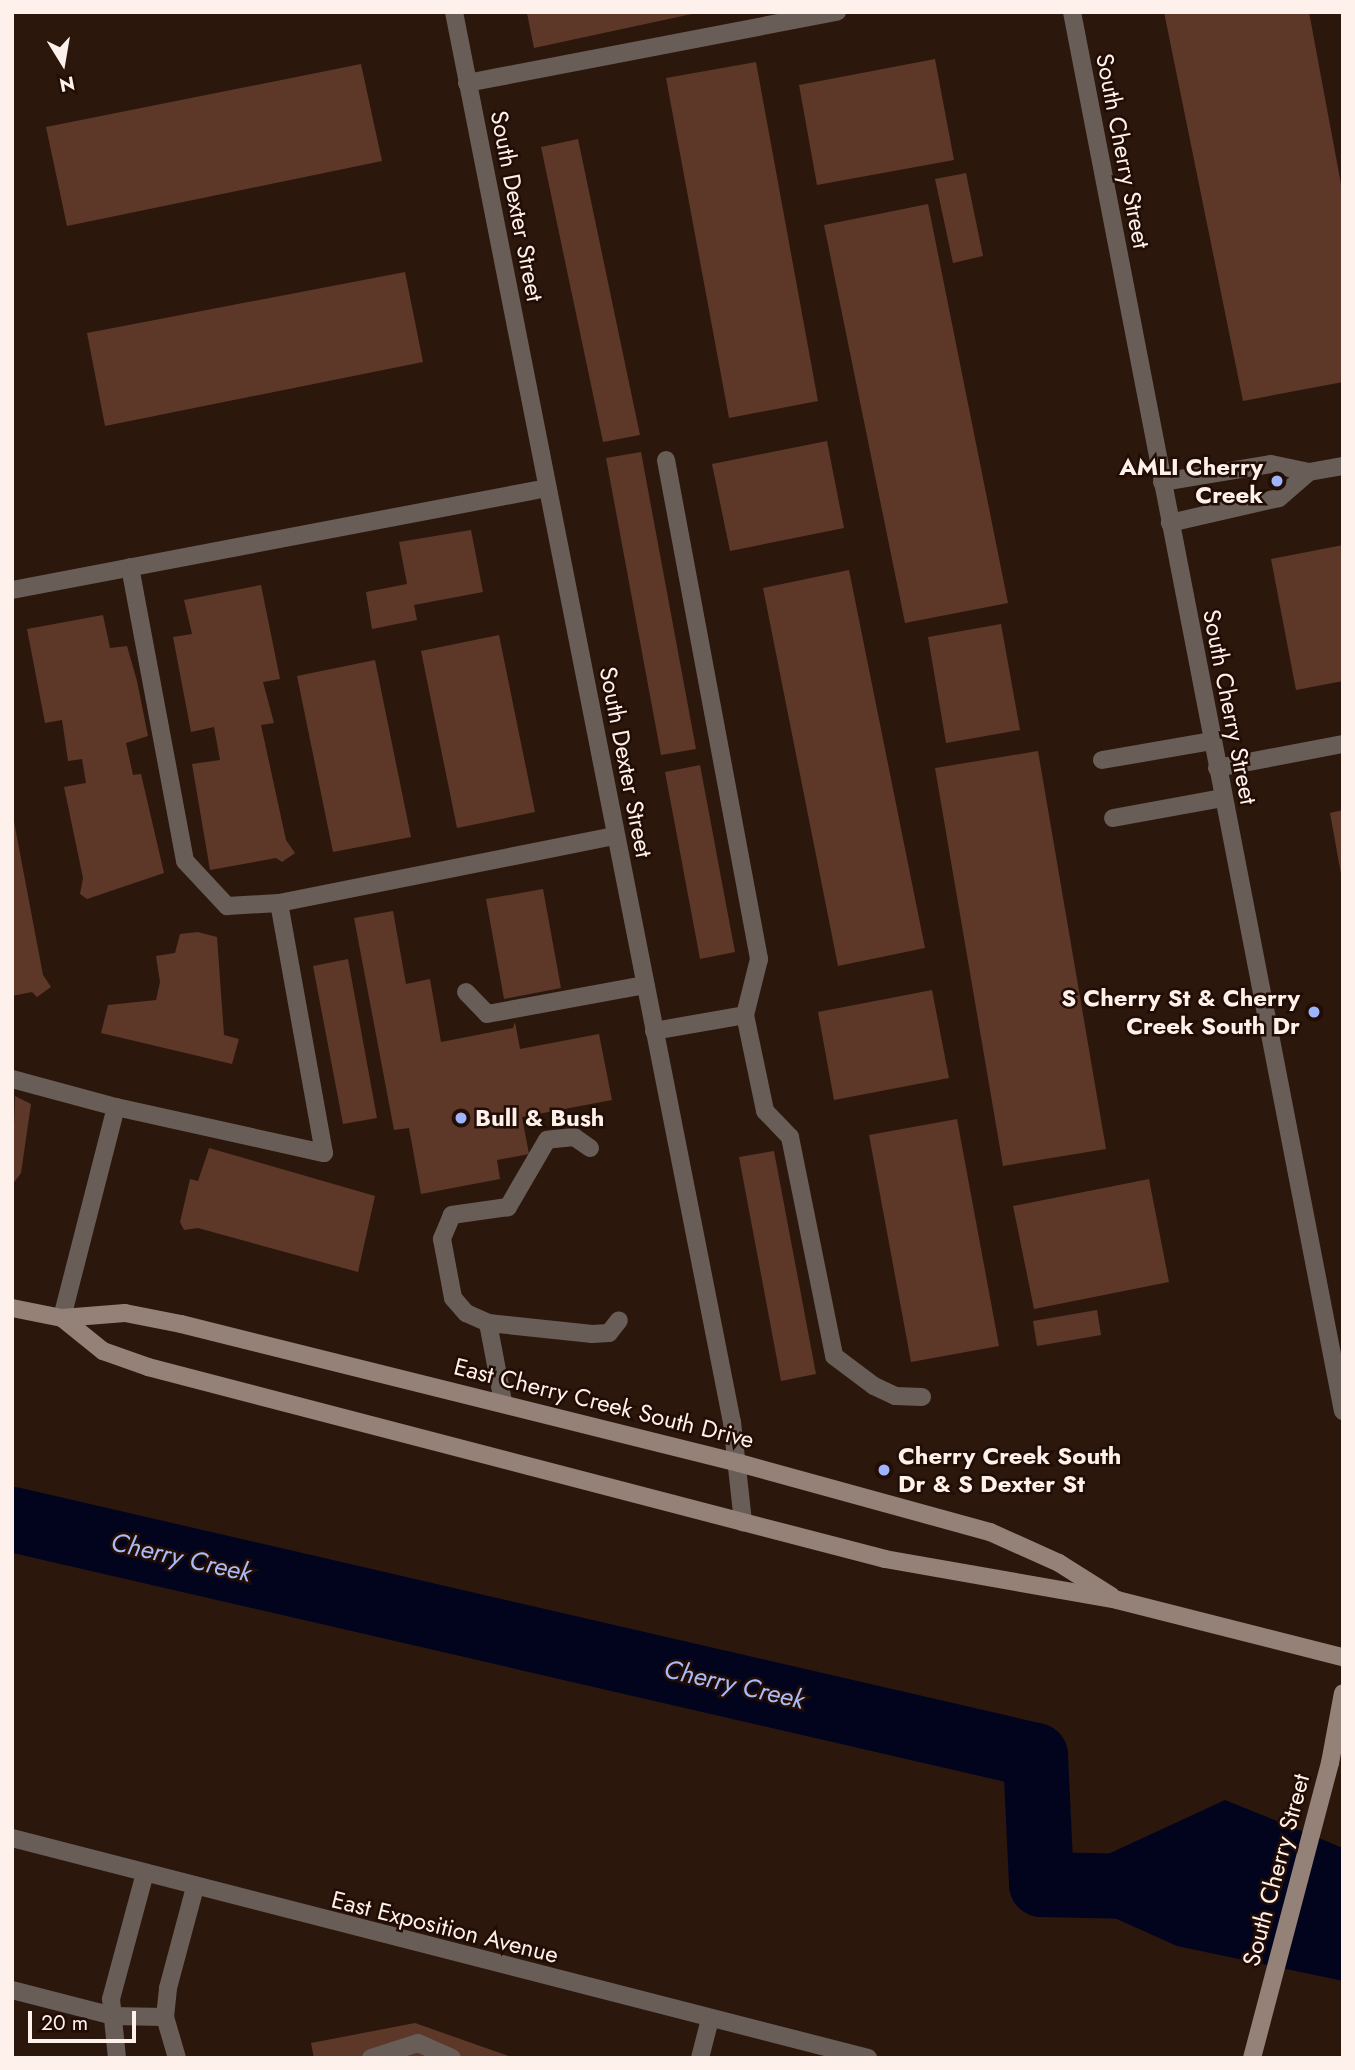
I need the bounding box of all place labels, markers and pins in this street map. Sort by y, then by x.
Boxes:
place label: AMLI Cherry Creek [1119,453,1263,509]
marker: AMLI Cherry Creek [1269,473,1285,489]
place label: S Cherry St & Cherry Creek South Dr [1061,984,1300,1040]
marker: S Cherry St & Cherry Creek South Dr [1306,1004,1322,1020]
place label: Bull & Bush [475,1104,604,1132]
marker: Bull & Bush [453,1110,469,1126]
place label: Cherry Creek South Dr & S Dexter St [898,1442,1122,1498]
marker: Cherry Creek South Dr & S Dexter St [876,1462,892,1478]

